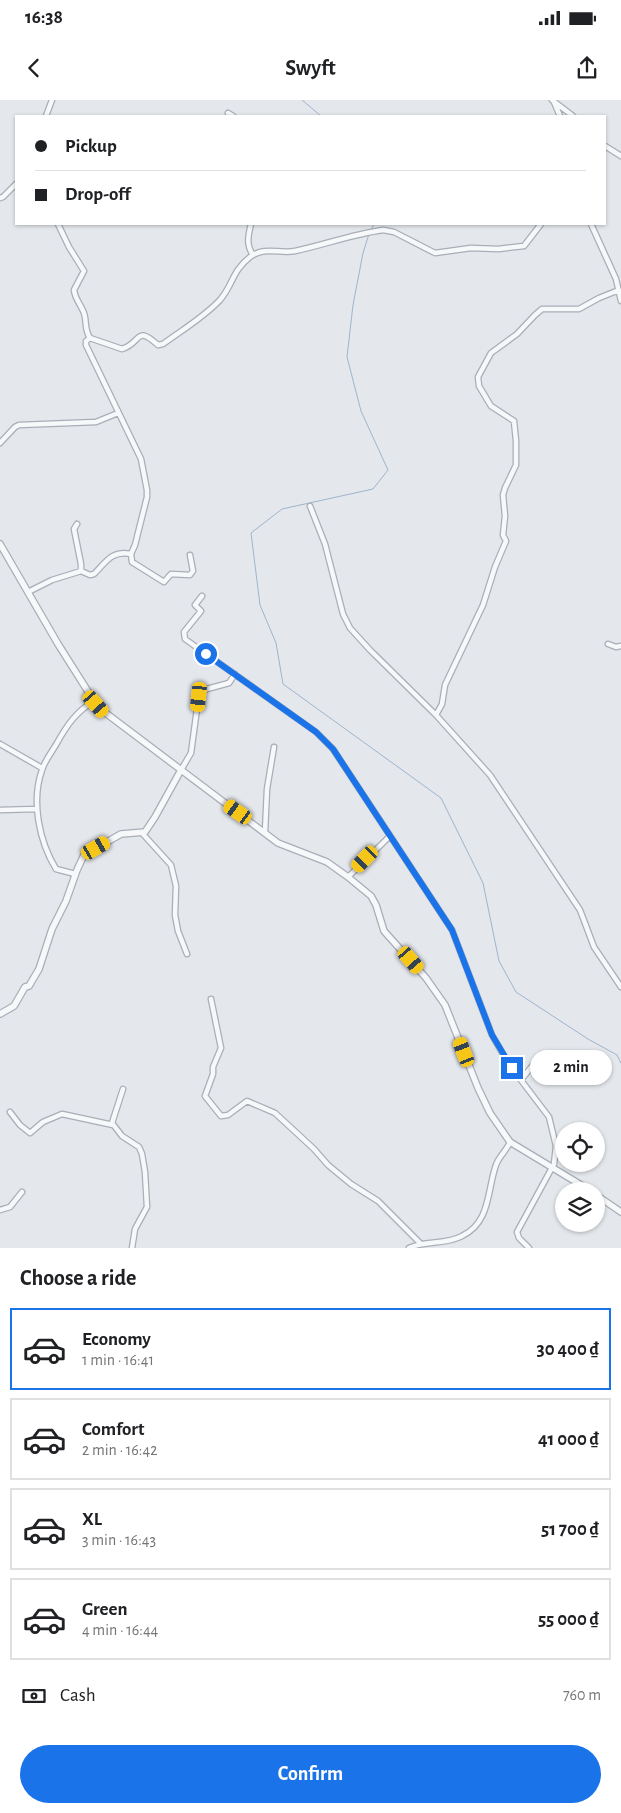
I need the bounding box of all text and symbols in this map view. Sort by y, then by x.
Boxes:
text: 16:38 [25,8,63,27]
icon: back [20,54,48,82]
icon: share [573,54,601,82]
text: Swyft [285,57,336,79]
text: Pickup [65,137,117,156]
text: Drop-off [65,185,130,204]
route start [195,643,217,665]
car [189,681,208,713]
car [80,688,111,720]
car [221,797,254,827]
car [79,834,112,862]
car [349,843,380,875]
car [395,944,426,976]
car [451,1035,476,1069]
callout: 2 min [530,1050,612,1086]
route end [501,1057,523,1079]
text: 2 min [553,1059,589,1075]
map controls [555,1122,605,1232]
button: locate [555,1122,605,1172]
button: layers [555,1182,605,1232]
text: Choose a ride [20,1267,136,1289]
icon: car [22,1327,67,1372]
text: Economy [82,1330,151,1349]
text: 30 400 ₫ [537,1340,599,1359]
text: 1 min · 16:41 [82,1352,154,1368]
icon: car [22,1417,67,1462]
text: Comfort [82,1420,144,1439]
text: 41 000 ₫ [538,1430,599,1449]
text: 2 min · 16:42 [82,1442,157,1458]
icon: car [22,1507,67,1552]
text: XL [82,1510,102,1529]
text: 51 700 ₫ [541,1520,599,1539]
text: 3 min · 16:43 [82,1532,156,1548]
icon: car [22,1597,67,1642]
text: Green [82,1600,128,1619]
text: 55 000 ₫ [538,1610,599,1629]
text: 4 min · 16:44 [82,1622,158,1638]
icon: cash [20,1682,48,1710]
text: Cash [60,1686,96,1705]
text: 760 m [563,1687,601,1703]
button: Confirm [20,1745,601,1803]

